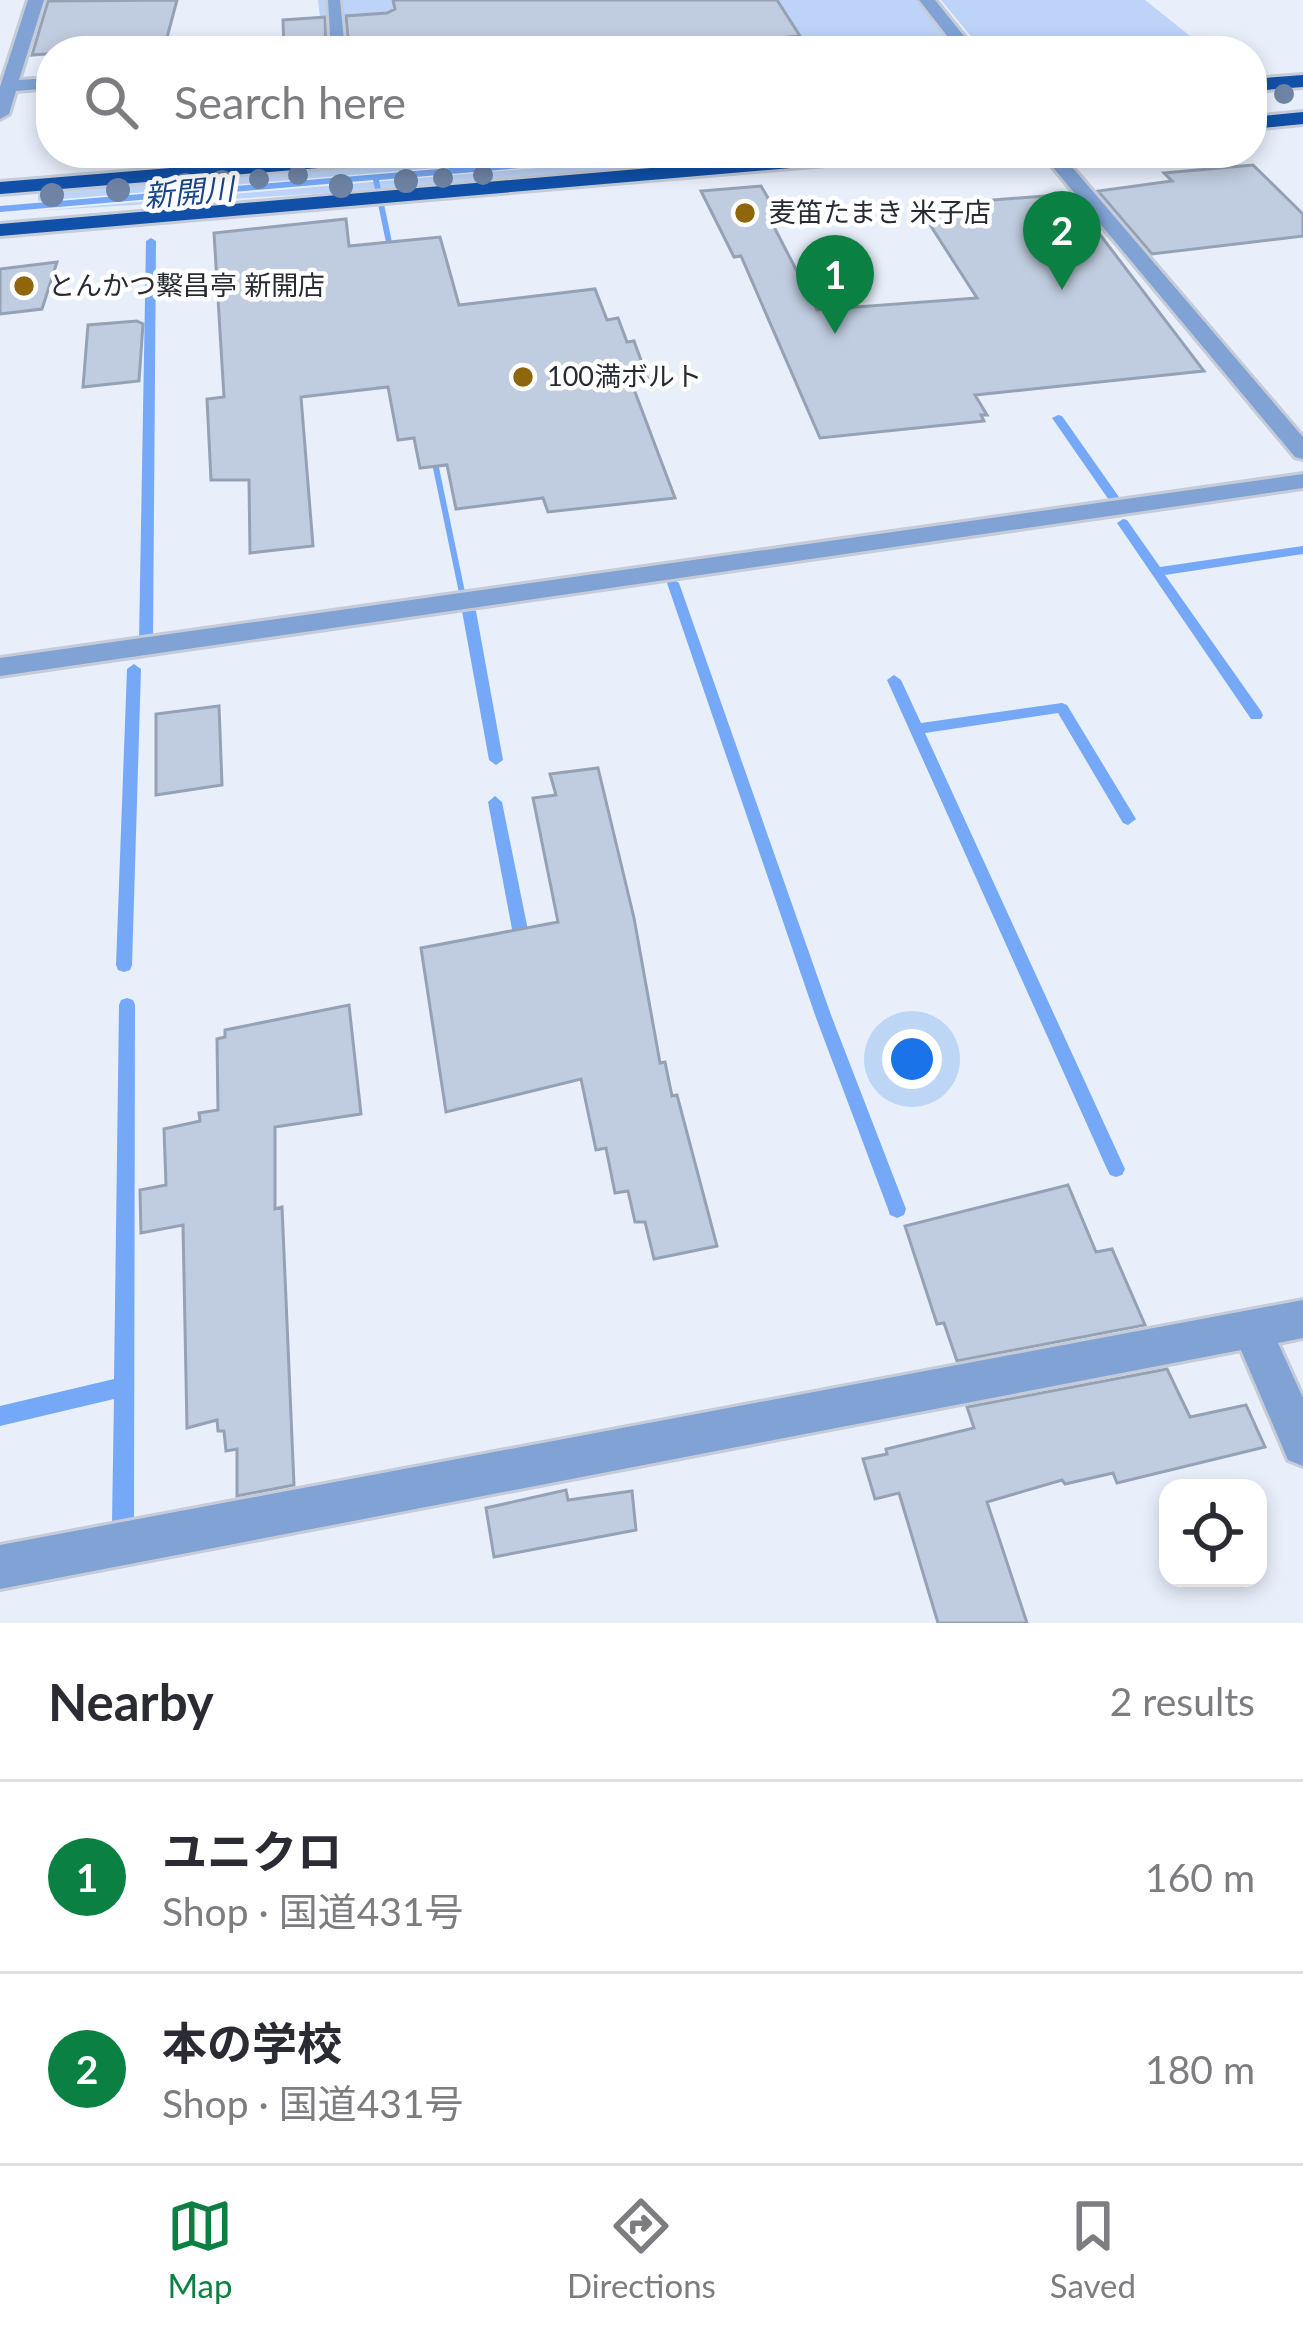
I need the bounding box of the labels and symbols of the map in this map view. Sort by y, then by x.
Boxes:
water label: 新開川 [142,169,238,213]
pin: 2 [1023,191,1101,290]
place label: 麦笛たまき 米子店 [769,195,991,228]
marker: 麦笛たまき 米子店 [732,200,758,226]
pin: 1 [796,235,874,334]
place label: とんかつ繫昌亭 新開店 [48,268,325,301]
marker: とんかつ繫昌亭 新開店 [11,273,37,299]
place label: 100満ボルト [547,359,702,392]
marker: 100満ボルト [510,364,536,390]
your location [882,1029,942,1089]

